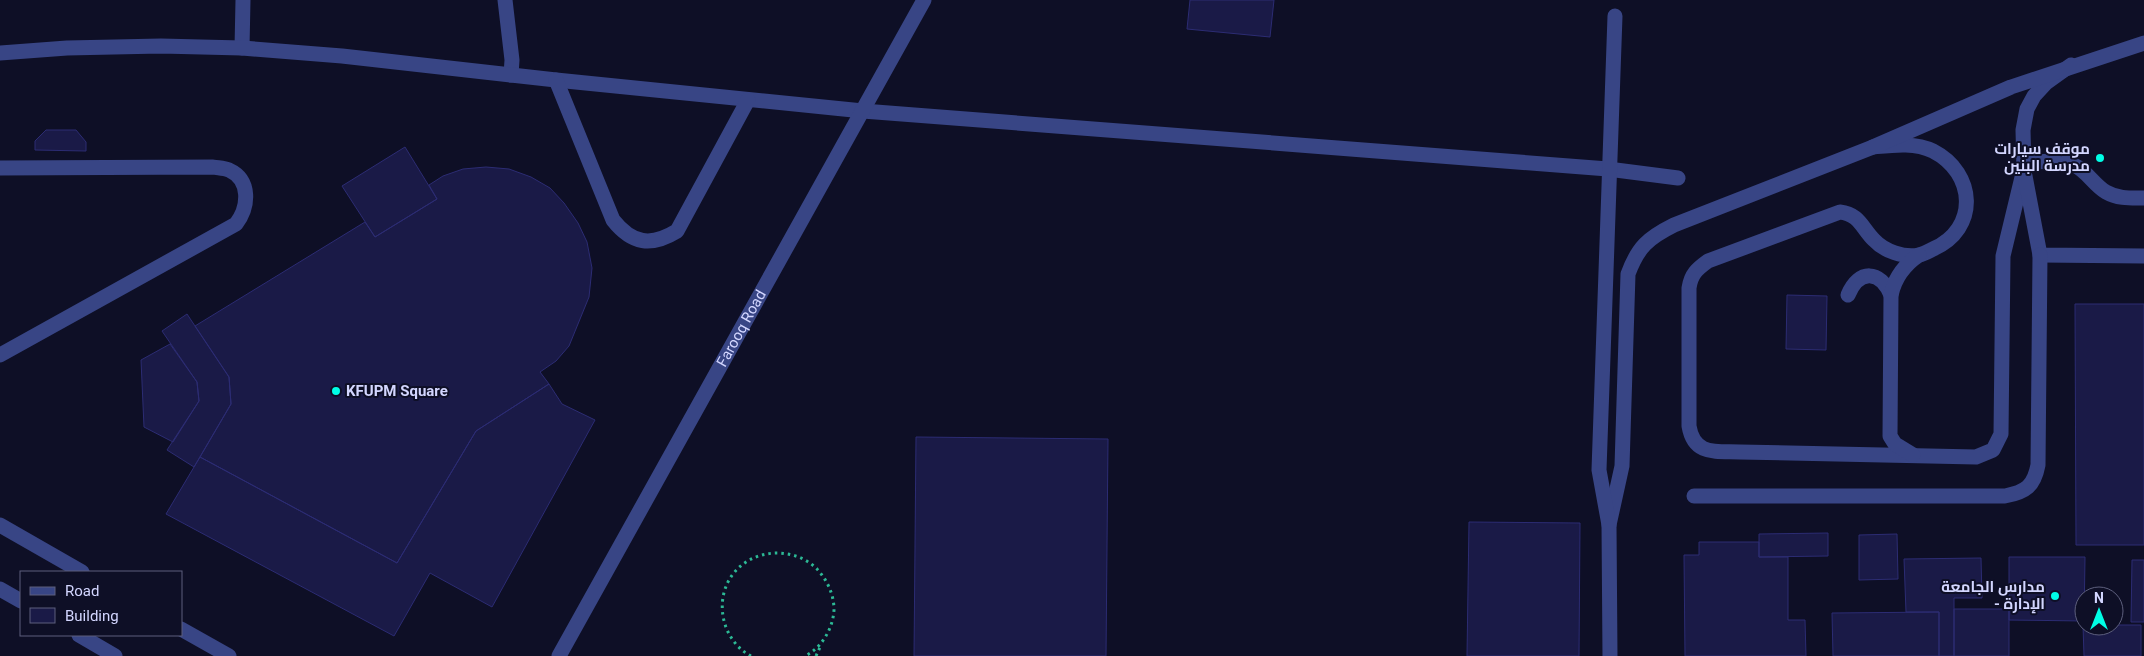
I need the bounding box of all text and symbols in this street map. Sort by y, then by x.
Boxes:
place label: موقف سيارات مدرسة البنين [1994,140,2090,175]
marker: موقف سيارات مدرسة البنين [2094,152,2106,164]
street label: Farooq Road [713,287,770,370]
place label: KFUPM Square [346,382,448,400]
marker: KFUPM Square [330,385,342,397]
legend [20,571,182,636]
place label: مدارس الجامعة - الإدارة [1941,578,2045,614]
text: Road [65,582,99,600]
north arrow [2074,586,2124,636]
marker: مدارس الجامعة - الإدارة [2049,590,2061,602]
text: N [2094,590,2104,606]
text: Building [65,607,119,625]

